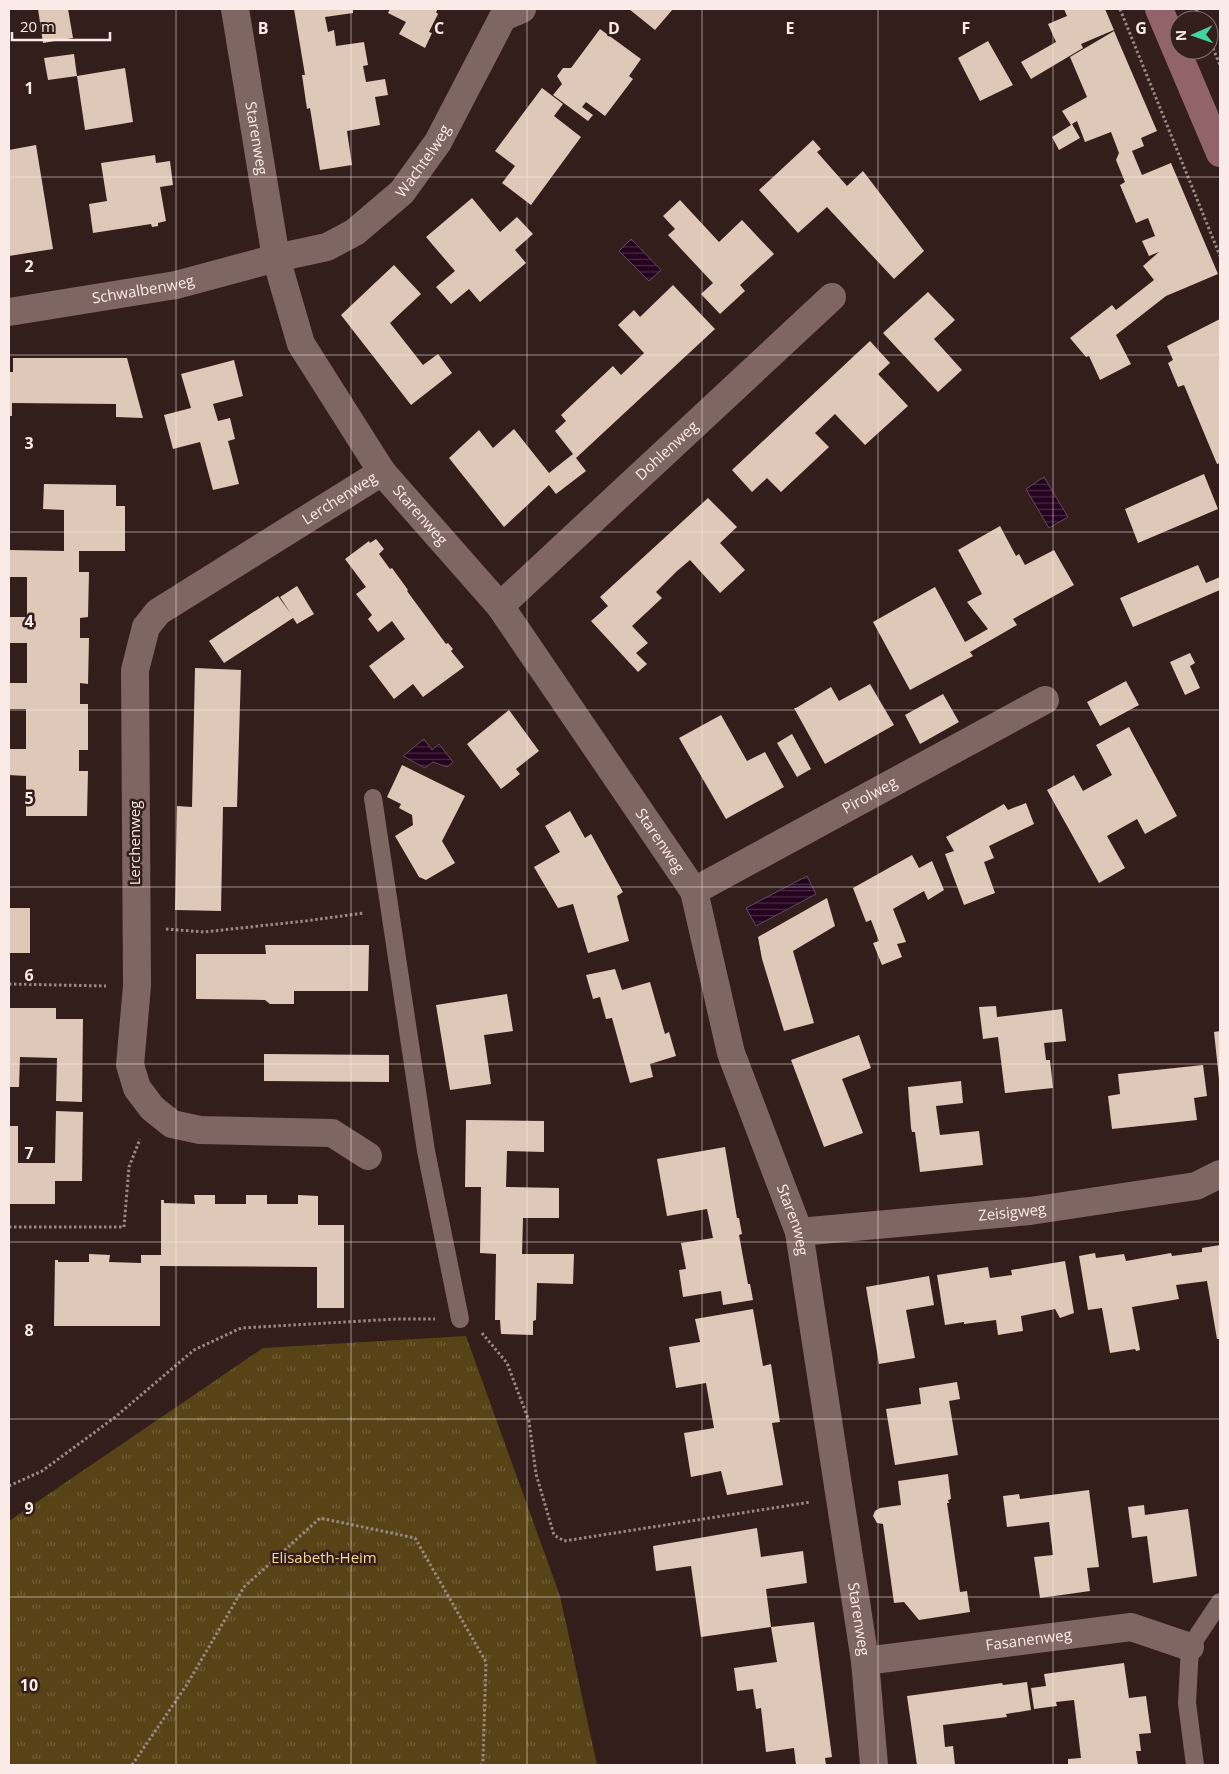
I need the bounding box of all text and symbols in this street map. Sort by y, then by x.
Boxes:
scale bar [12,10,110,42]
north arrow [1169,10,1219,60]
text: 20 m [20,16,55,36]
text: B [258,17,268,39]
text: C [434,17,444,39]
text: D [608,17,620,39]
text: E [786,17,795,39]
text: F [962,17,970,39]
text: G [1135,17,1147,39]
text: N [1171,29,1190,41]
text: 1 [24,77,34,99]
street label: Starenweg [241,100,273,176]
street label: Wachtelweg [390,121,454,201]
text: 2 [24,255,34,277]
street label: Schwalbenweg [90,270,196,307]
street label: Dohlenweg [631,416,702,484]
text: 3 [24,432,34,454]
street label: Lerchenweg [298,467,380,529]
street label: Starenweg [389,480,453,549]
text: 4 [24,610,34,632]
street label: Pirolweg [838,771,900,818]
text: 5 [24,787,34,809]
street label: Lerchenweg [124,801,144,885]
street label: Starenweg [632,804,690,876]
text: 6 [24,964,34,986]
text: 7 [24,1142,34,1164]
street label: Starenweg [773,1181,813,1257]
street label: Zeisigweg [977,1198,1047,1225]
text: 8 [24,1319,34,1341]
text: 9 [24,1497,34,1519]
park label: Elisabeth-Heim [271,1547,377,1567]
street label: Starenweg [844,1581,875,1657]
street label: Fasanenweg [984,1624,1073,1655]
text: 10 [20,1674,38,1696]

